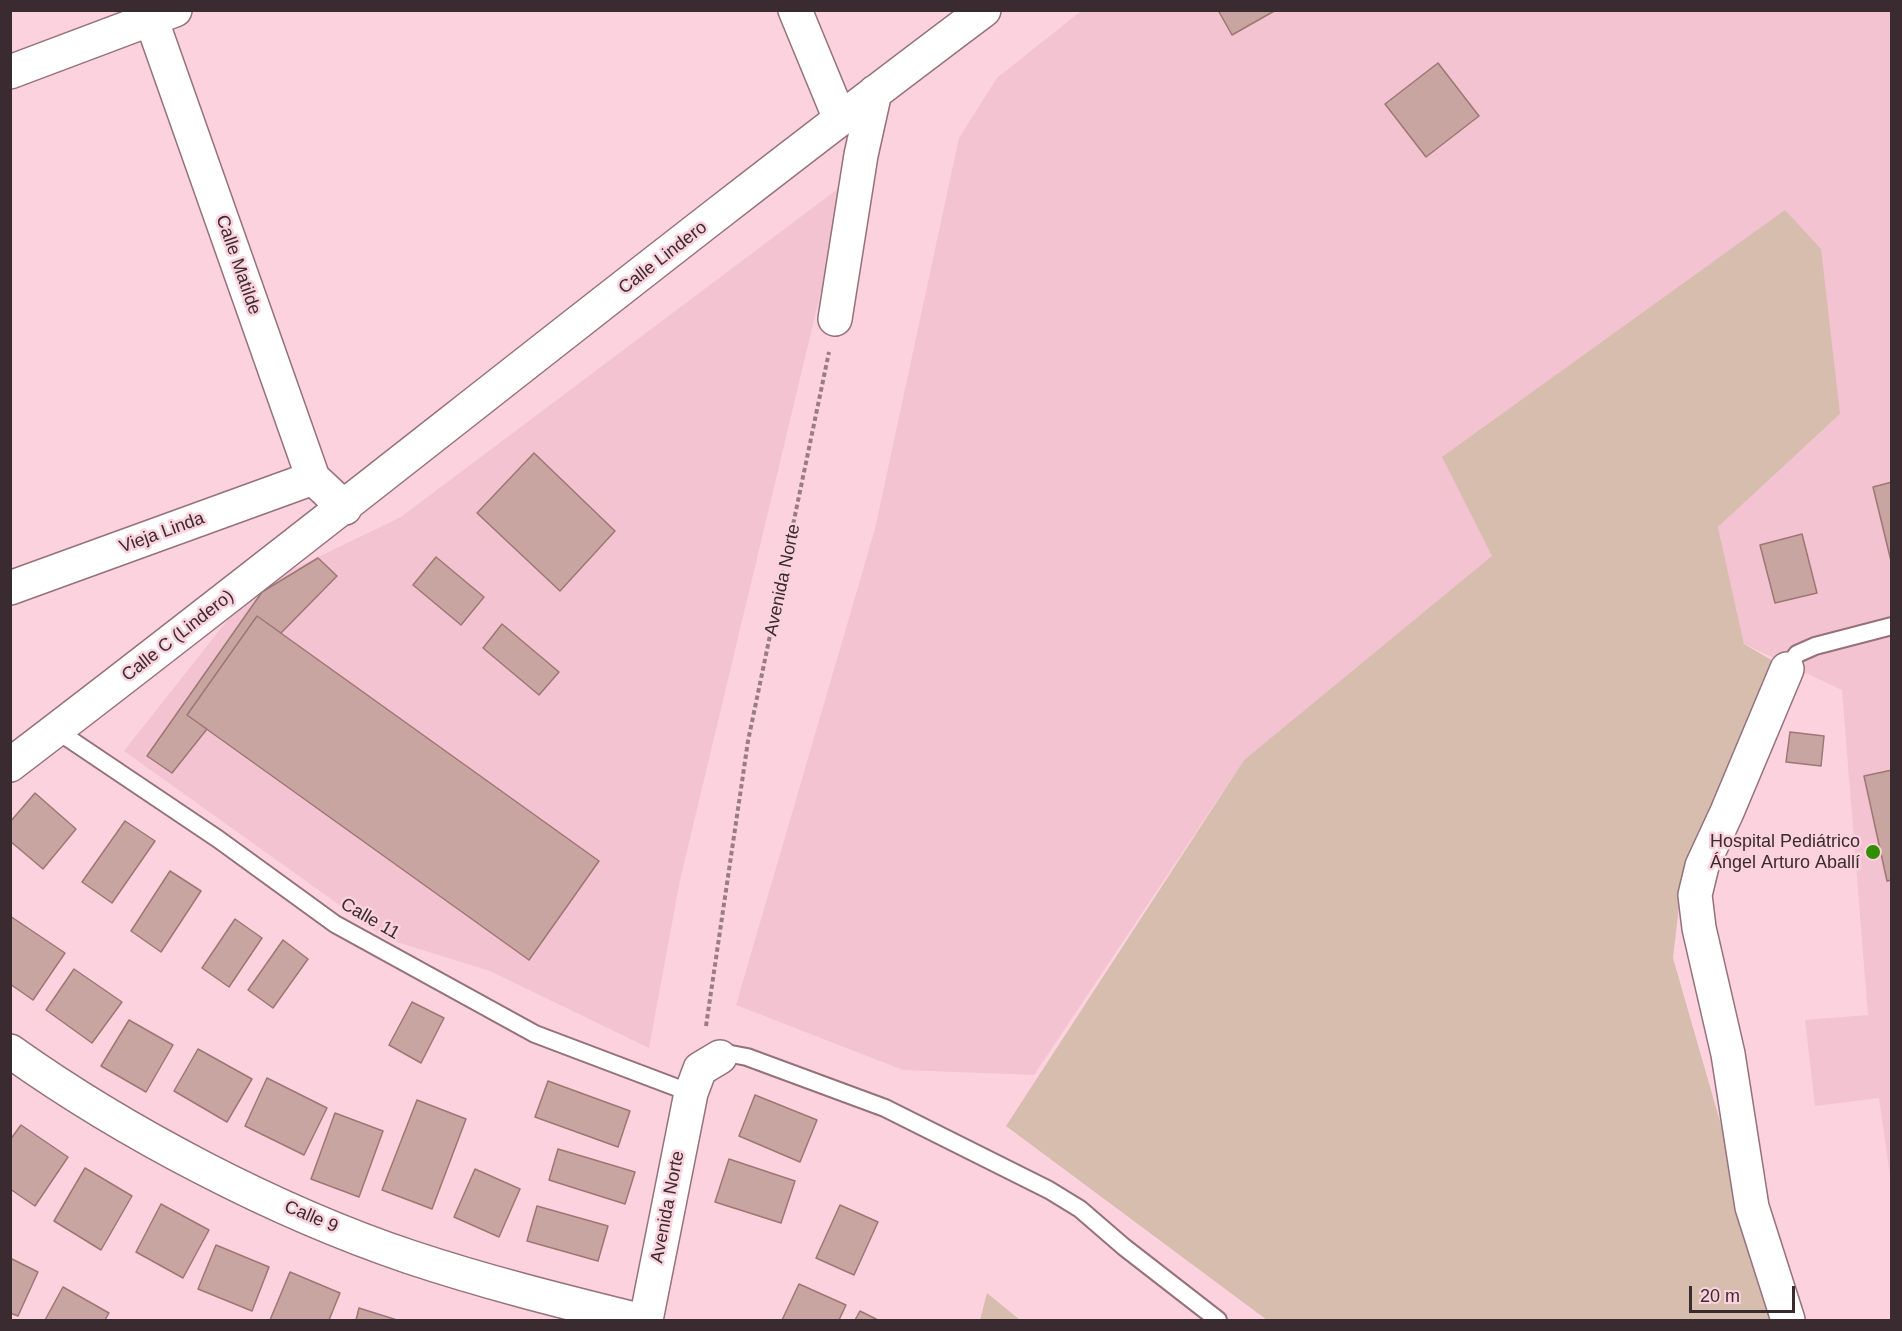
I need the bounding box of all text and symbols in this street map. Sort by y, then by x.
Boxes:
street label: Calle Matilde [211,212,265,318]
street label: Calle Lindero [615,217,711,299]
street label: Vieja Linda [117,508,207,558]
street label: Avenida Norte [761,522,805,638]
street label: Calle C (Lindero) [118,586,238,686]
place label: Hospital Pediátrico Ángel Arturo Aballí [1710,831,1860,874]
marker: Hospital Pediátrico Ángel Arturo Aballí [1864,843,1882,861]
street label: Calle 11 [337,893,403,945]
street label: Avenida Norte [647,1149,689,1265]
street label: Calle 9 [281,1196,341,1238]
scale bar [1692,1274,1798,1312]
text: 20 m [1700,1286,1740,1306]

